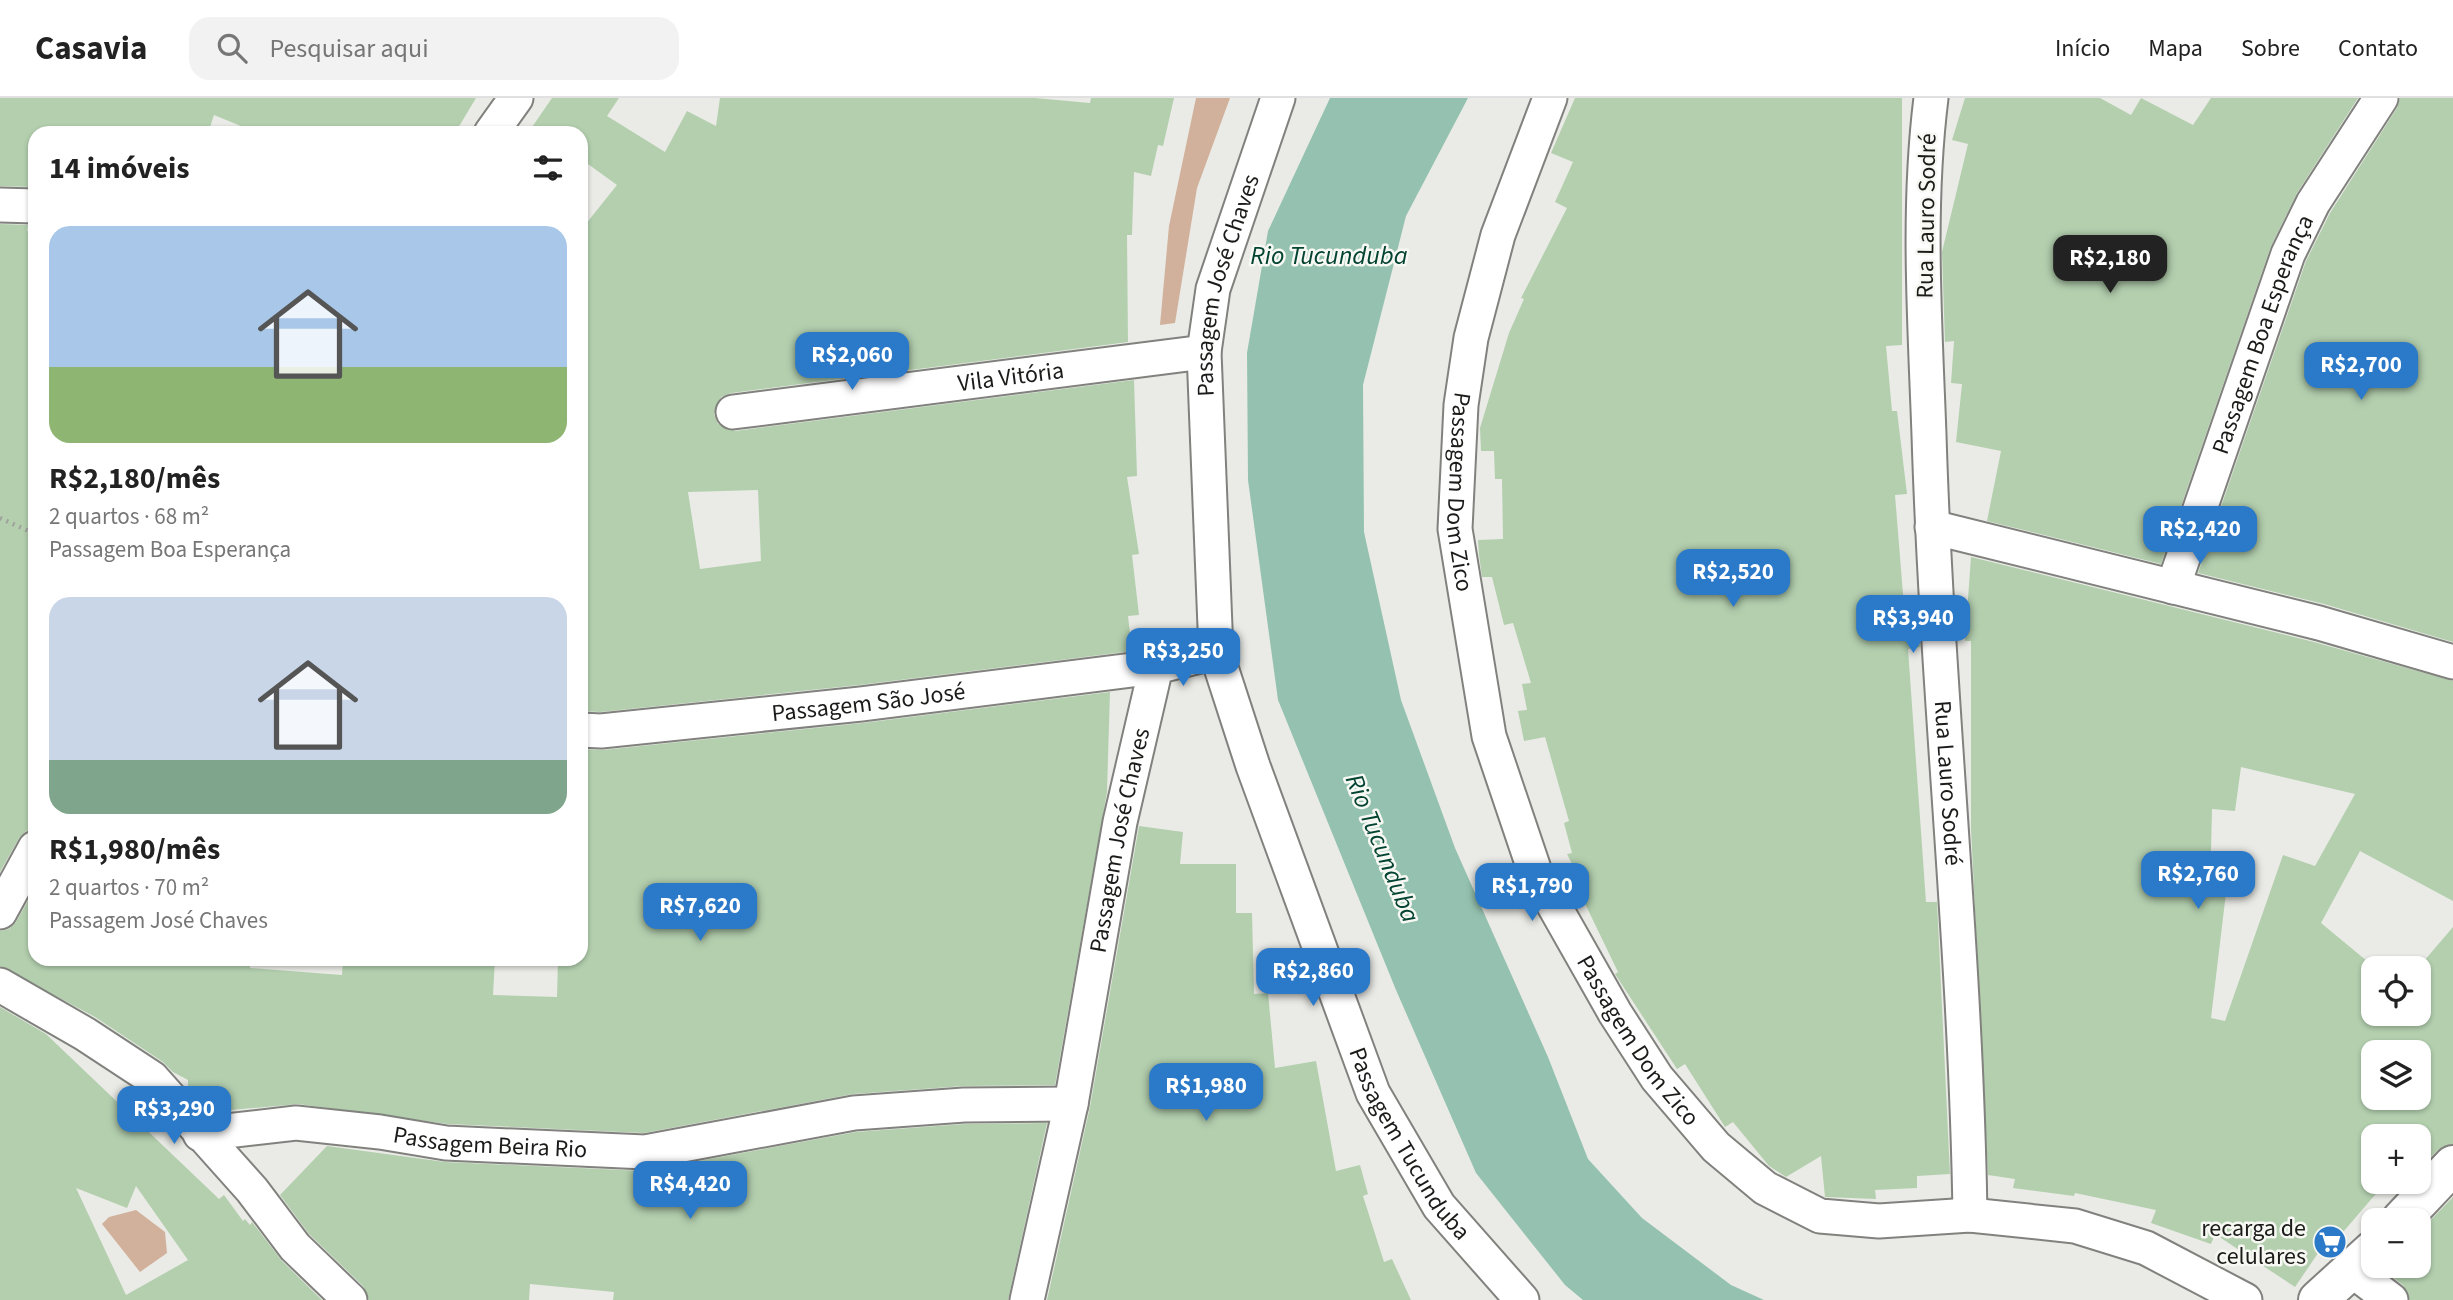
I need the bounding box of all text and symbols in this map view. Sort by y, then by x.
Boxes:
search box [189,17,679,80]
text: Casavia [35,25,147,72]
icon: search [213,29,251,67]
text: Pesquisar aqui [269,30,429,67]
text: Início [2055,31,2110,66]
text: Mapa [2148,31,2203,66]
text: Sobre [2241,31,2300,66]
text: Contato [2338,31,2418,66]
street label: Rua Lauro Sodré [1908,133,1945,299]
text: 14 imóveis [49,147,190,190]
icon: filters [529,149,567,187]
street label: Passagem José Chaves [1187,170,1269,397]
street label: Passagem Boa Esperança [2203,209,2323,459]
pin: R$2,180 [2045,236,2175,295]
water label: Rio Tucunduba [1250,237,1408,274]
text: R$2,180 [2069,241,2151,274]
icon: home [245,271,371,397]
pin: R$2,060 [787,332,917,392]
text: R$2,060 [811,338,893,371]
pin: R$2,700 [2296,342,2426,402]
text: R$2,700 [2320,348,2402,381]
street label: Vila Vitória [956,353,1066,401]
street label: Passagem Dom Zico [1437,390,1482,594]
text: R$2,180/mês [49,457,220,500]
text: 2 quartos · 68 m² [49,500,209,533]
pin: R$2,420 [2135,506,2265,566]
text: R$2,420 [2159,512,2241,545]
text: Passagem Boa Esperança [49,533,291,566]
pin: R$2,520 [1668,550,1798,609]
text: R$2,520 [1692,555,1774,588]
pin: R$3,940 [1848,596,1978,655]
text: R$3,940 [1872,601,1954,634]
pin: R$3,250 [1118,628,1248,688]
text: R$3,250 [1142,634,1224,667]
icon: home [245,642,371,768]
street label: Passagem São José [770,674,967,731]
street label: Rua Lauro Sodré [1925,699,1971,867]
street label: Passagem José Chaves [1081,724,1159,956]
water label: Rio Tucunduba [1336,768,1429,928]
text: R$1,980/mês [49,828,220,871]
pin: R$2,760 [2133,852,2263,911]
text: R$2,760 [2157,857,2239,890]
pin: R$1,790 [1467,864,1597,923]
text: R$1,790 [1491,869,1573,902]
text: 2 quartos · 70 m² [49,871,209,904]
pin: R$7,620 [635,884,765,943]
text: R$7,620 [659,889,741,922]
text: Passagem José Chaves [49,904,268,937]
pin: R$2,860 [1248,948,1378,1008]
street label: Passagem Dom Zico [1568,949,1708,1134]
text: R$2,860 [1272,954,1354,987]
map controls [2361,956,2431,1278]
button: locate [2361,956,2431,1026]
button: layers [2361,1040,2431,1110]
street label: Passagem Tucunduba [1340,1043,1478,1248]
pin: R$1,980 [1141,1063,1271,1123]
text: R$1,980 [1165,1069,1247,1102]
pin: R$3,290 [109,1086,239,1146]
text: R$3,290 [133,1092,215,1125]
street label: Passagem Beira Rio [390,1117,588,1167]
button: + [2361,1124,2431,1194]
pin: R$4,420 [625,1162,755,1221]
text: R$4,420 [649,1167,731,1200]
button: − [2361,1208,2431,1278]
place label: recarga de celulares [2201,1211,2306,1274]
supermarket icon: recarga de celulares [2311,1223,2349,1261]

